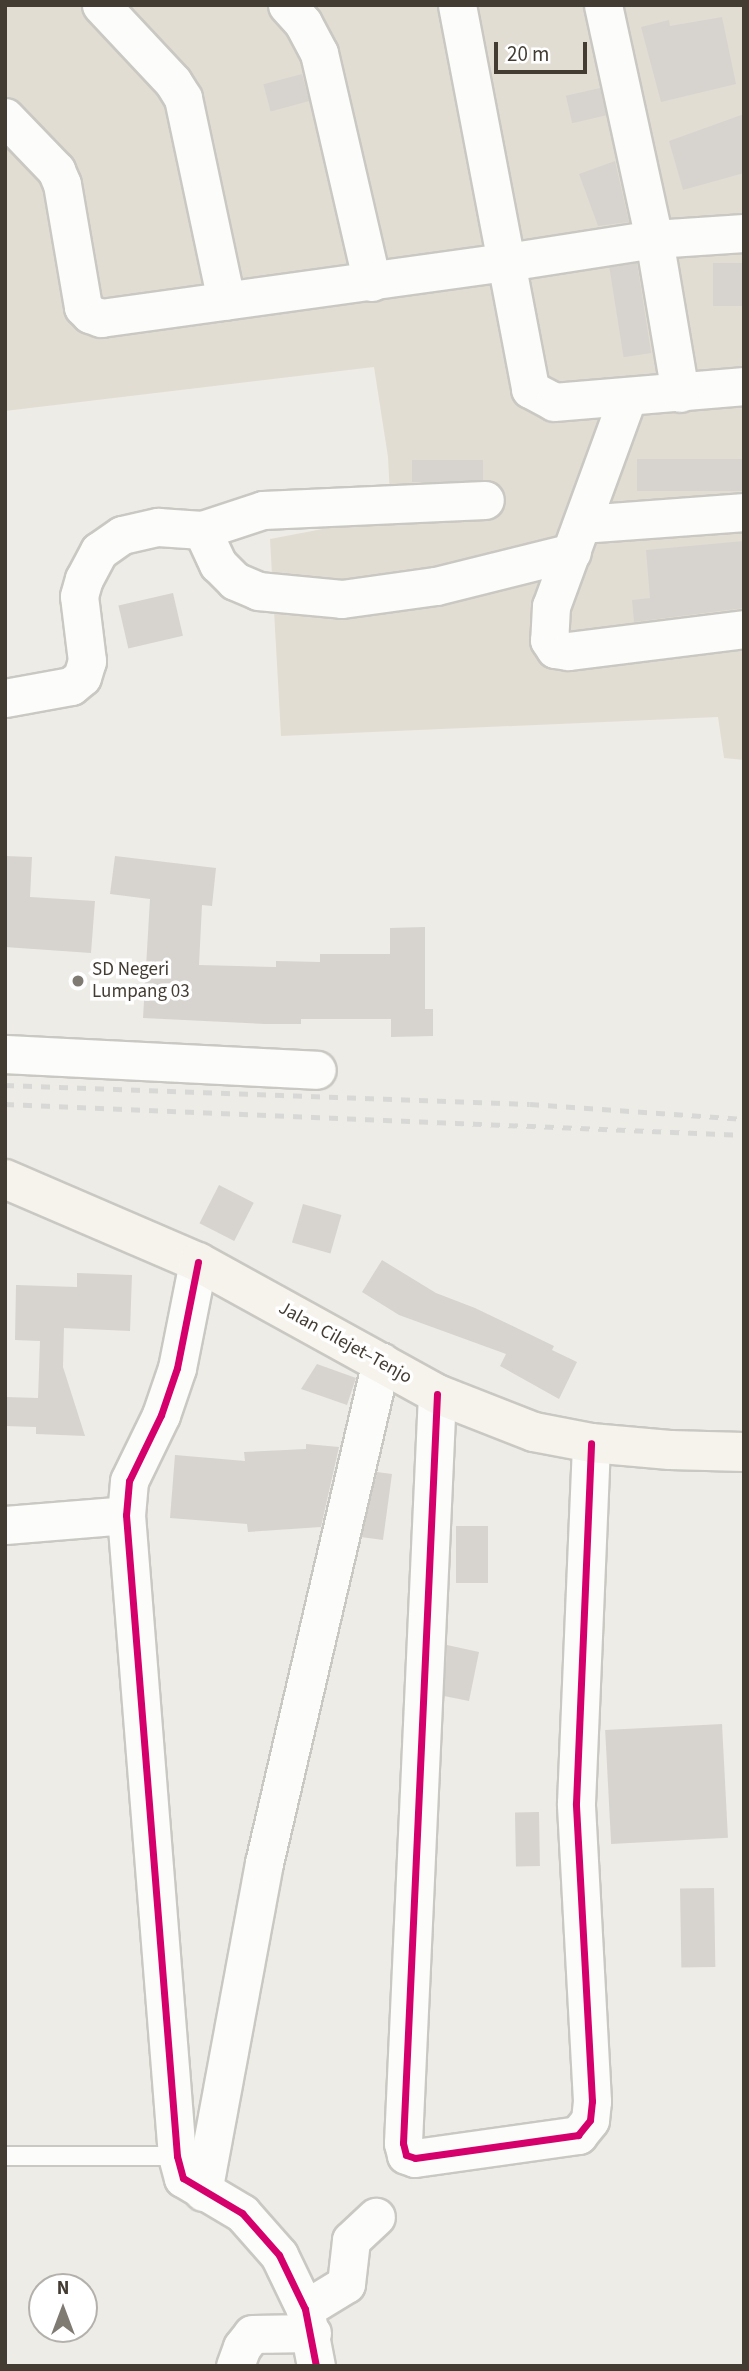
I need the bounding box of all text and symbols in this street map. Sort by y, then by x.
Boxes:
scale bar [497,28,590,72]
text: 20 m [507,39,549,69]
place label: SD Negeri Lumpang 03 [92,959,190,1003]
marker: SD Negeri Lumpang 03 [70,973,86,989]
street label: Jalan Cilejet–Tenjo [274,1297,416,1389]
north arrow [28,2273,98,2343]
text: N [57,2275,69,2302]

